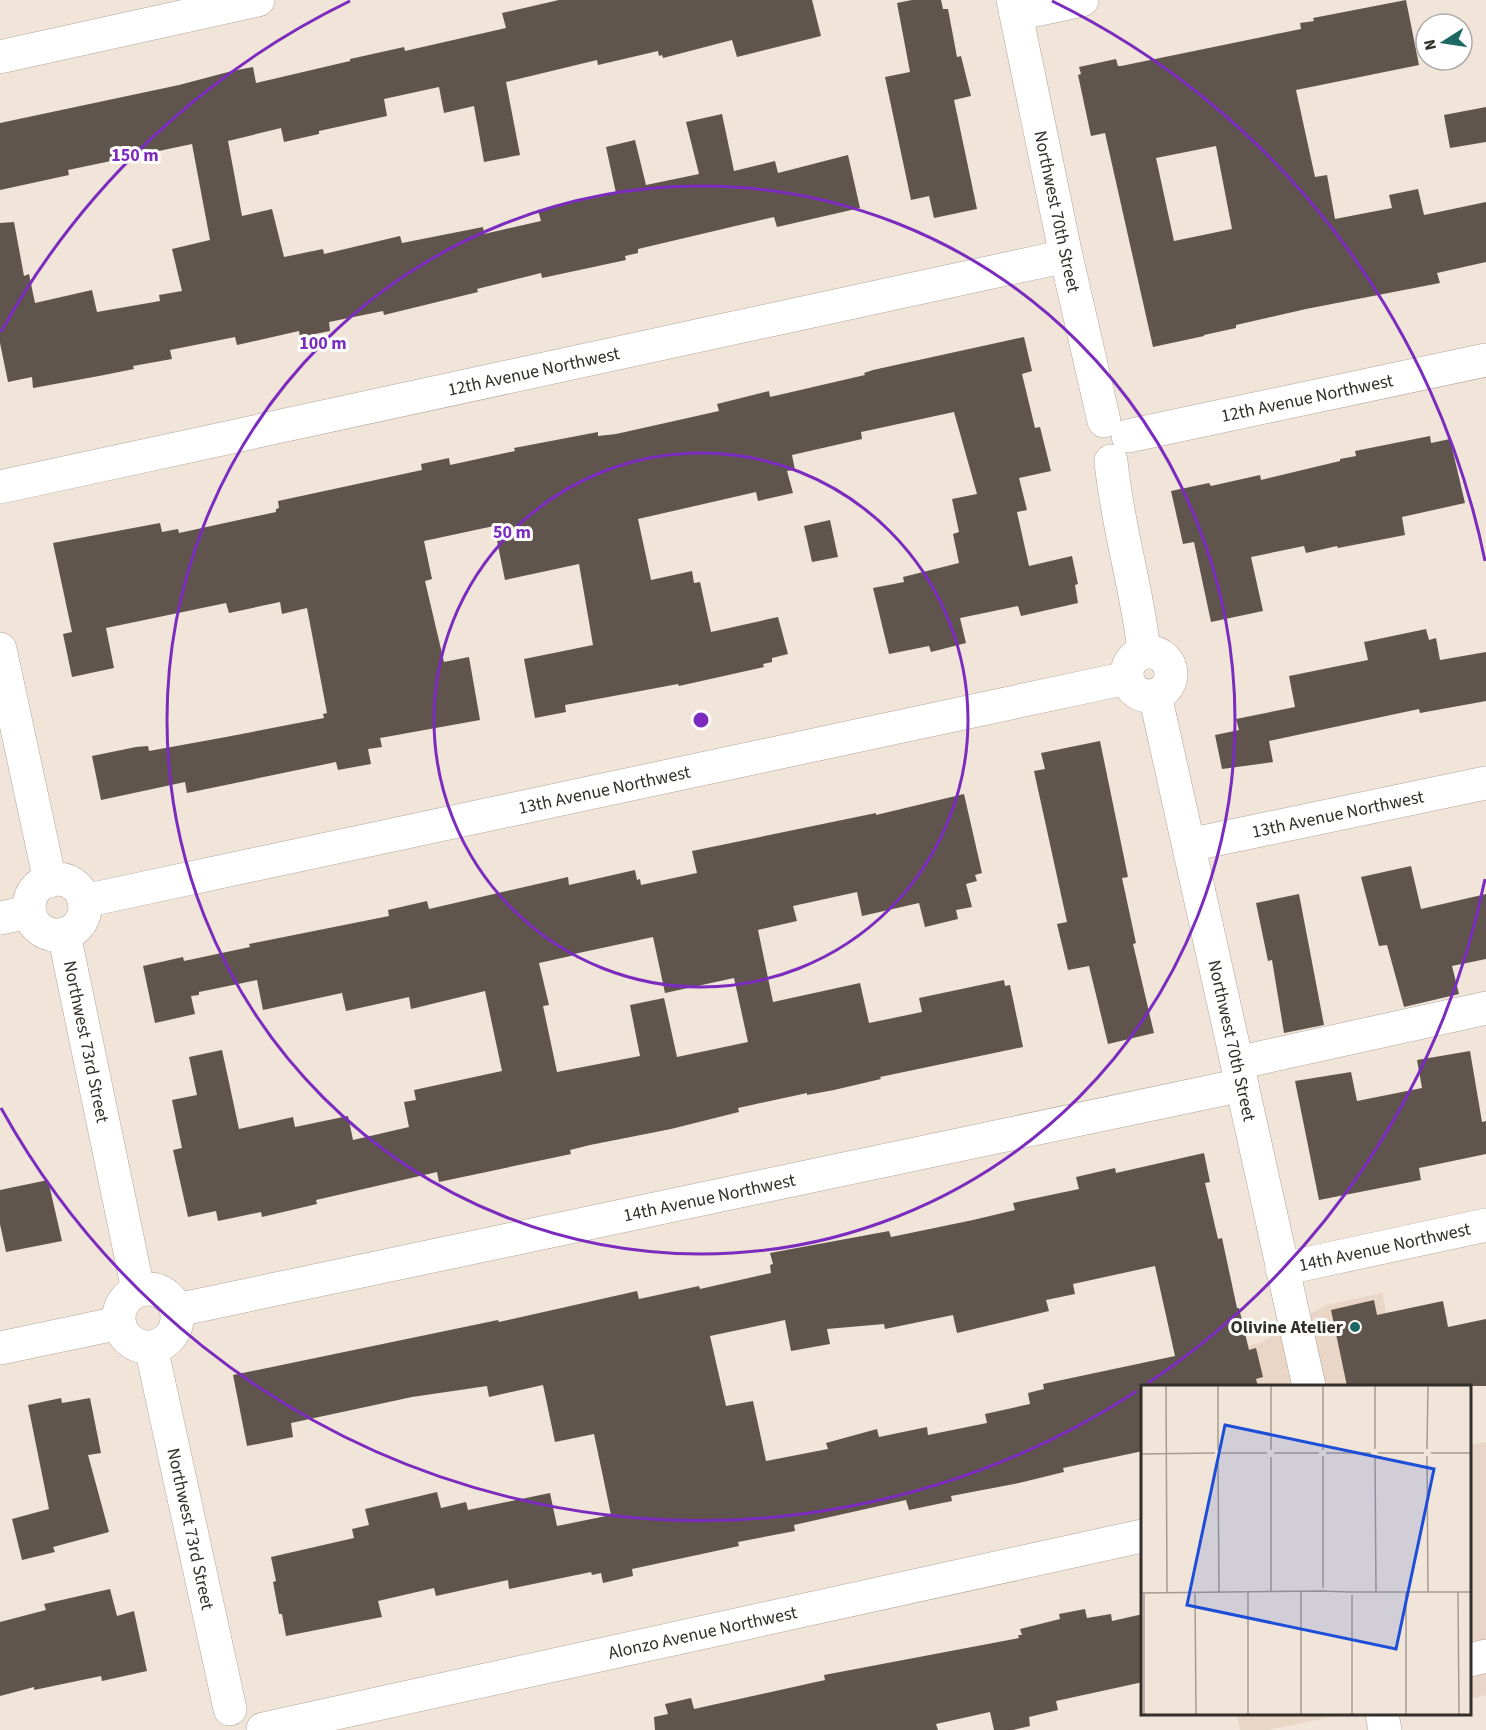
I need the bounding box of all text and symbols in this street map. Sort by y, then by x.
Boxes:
north arrow [1414,12,1474,72]
text: N [1418,37,1442,52]
street label: Northwest 70th Street [1028,128,1086,295]
text: 150 m [111,143,159,168]
text: 100 m [299,331,347,356]
street label: 12th Avenue Northwest [445,341,622,402]
street label: 12th Avenue Northwest [1219,368,1395,428]
text: 50 m [493,520,531,545]
centre of rings [691,710,711,730]
street label: 13th Avenue Northwest [516,759,693,820]
street label: 13th Avenue Northwest [1249,784,1426,844]
street label: Northwest 70th Street [1202,957,1262,1124]
street label: Northwest 73rd Street [57,958,115,1125]
street label: 14th Avenue Northwest [621,1167,798,1228]
street label: 14th Avenue Northwest [1296,1216,1473,1278]
place label: Olivine Atelier [1230,1315,1344,1340]
marker: Olivine Atelier [1348,1320,1362,1334]
inset map [1141,1385,1471,1715]
street label: Northwest 73rd Street [161,1445,220,1612]
street label: Alonzo Avenue Northwest [606,1600,799,1665]

